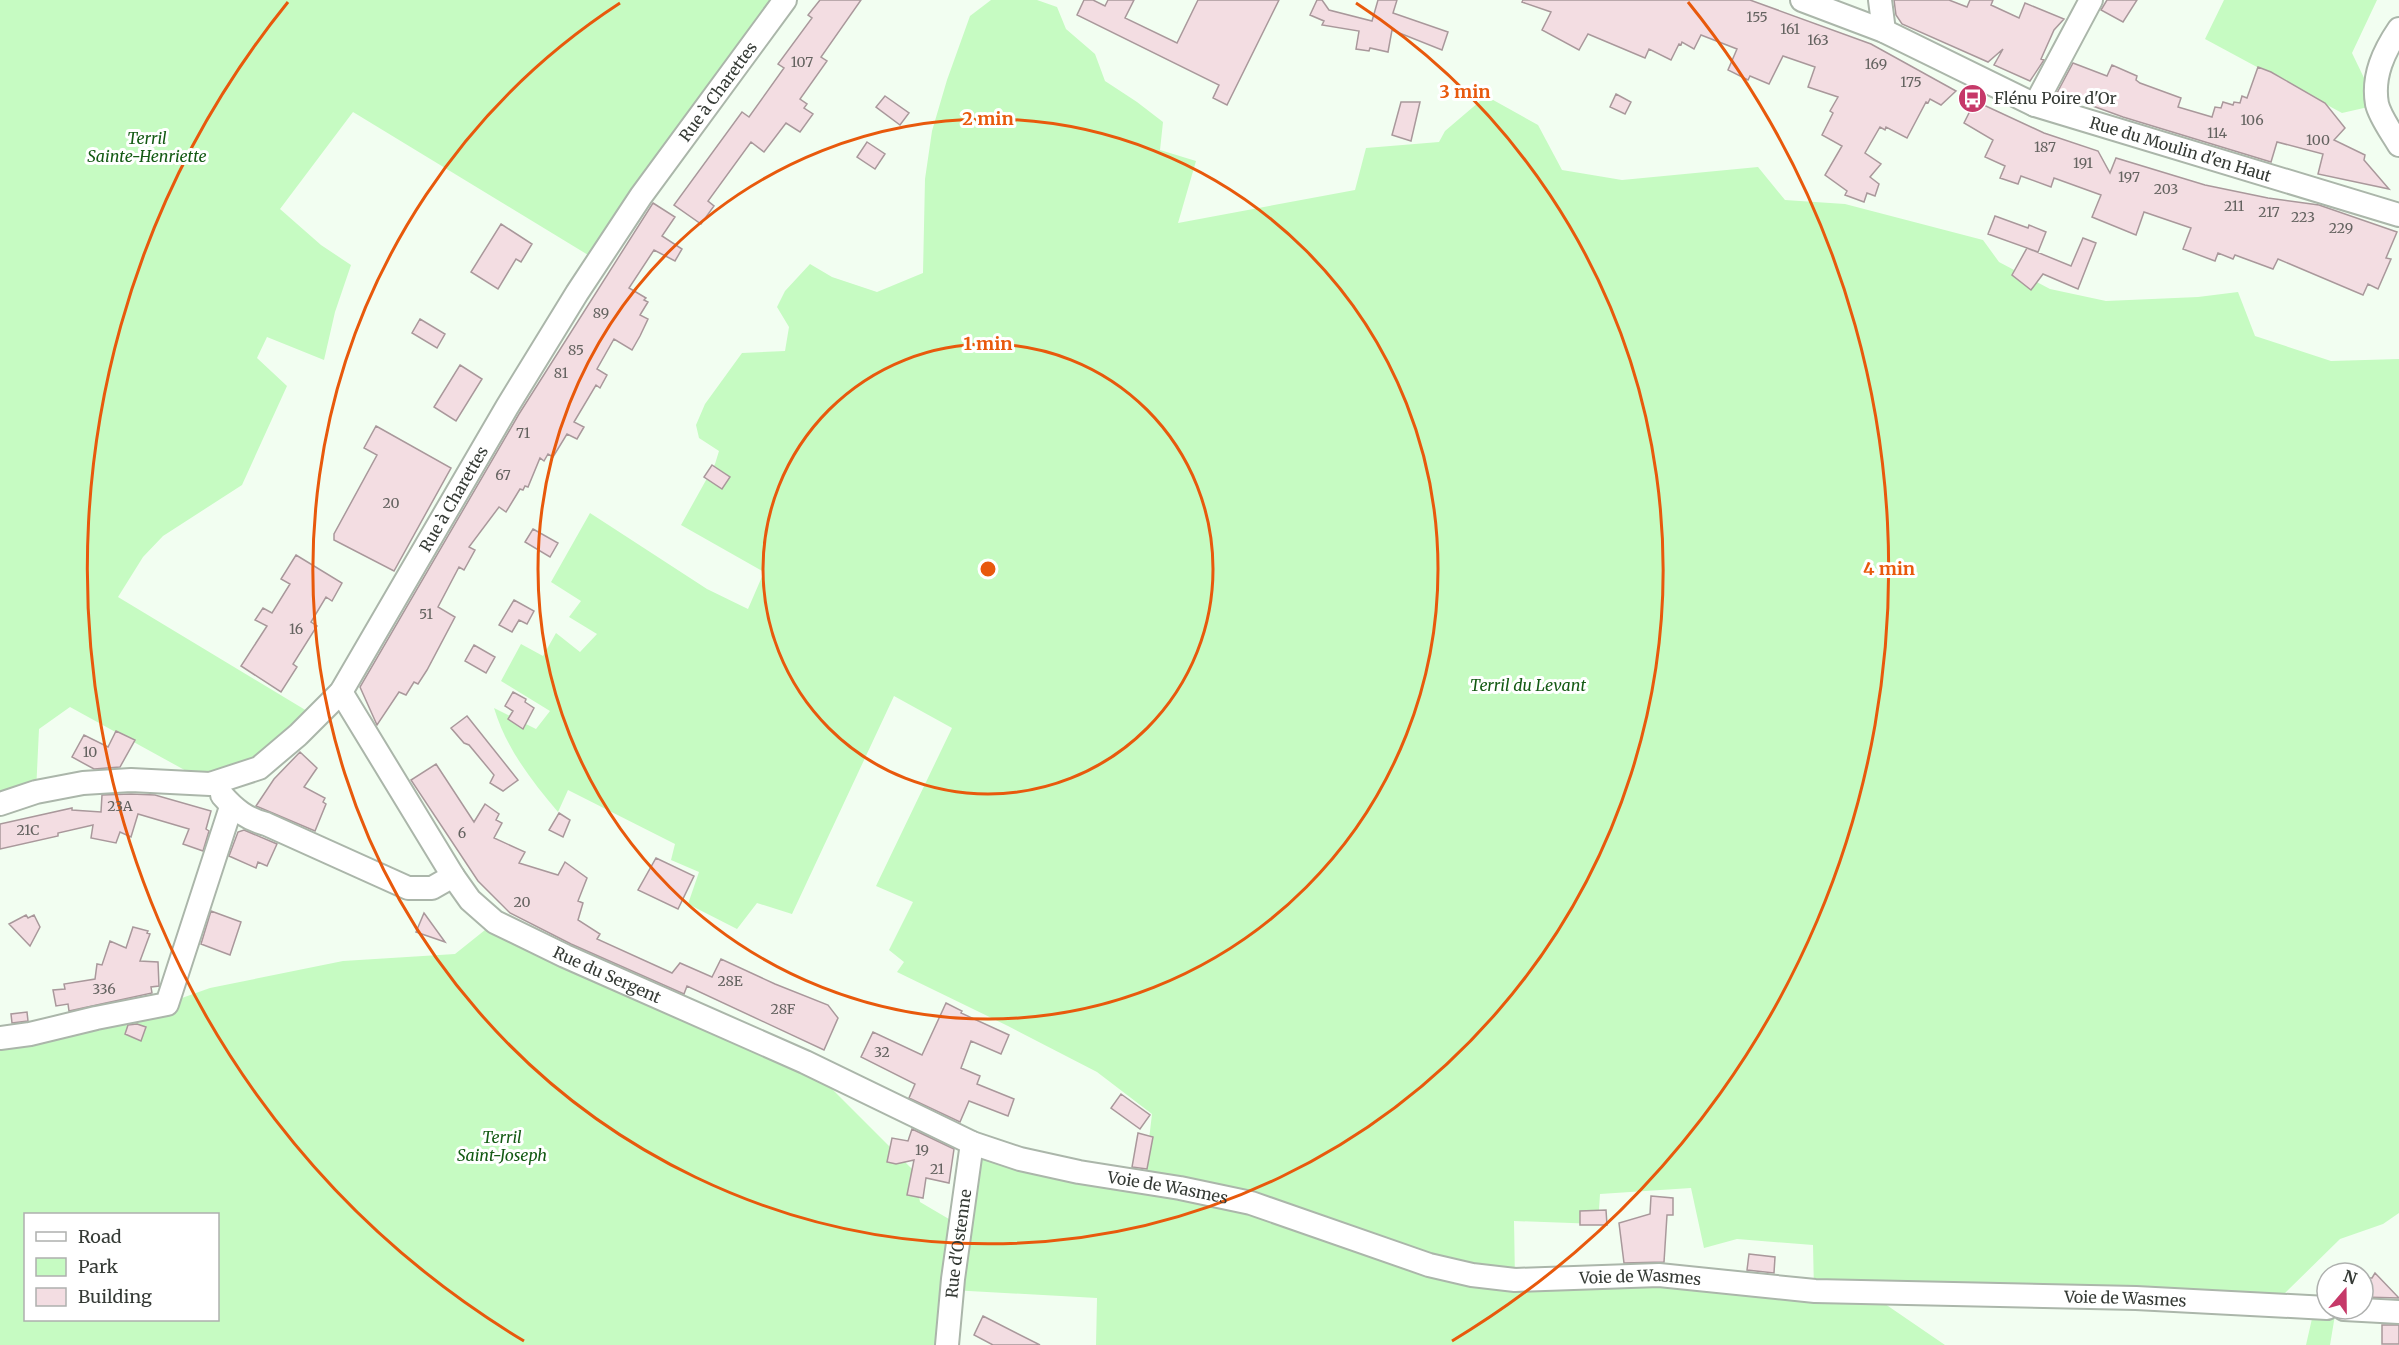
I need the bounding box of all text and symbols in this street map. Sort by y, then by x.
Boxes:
house number: 155 [1746,8,1768,26]
house number: 161 [1780,20,1800,38]
house number: 163 [1807,31,1829,49]
street label: Rue à Charettes [675,37,761,145]
house number: 107 [791,53,813,71]
house number: 169 [1865,55,1887,73]
house number: 175 [1900,73,1922,91]
text: 3 min [1440,80,1490,103]
bus stop icon: Flénu Poire d'Or [1957,82,1989,114]
place label: Flénu Poire d'Or [1994,88,2117,108]
text: 2 min [962,107,1014,130]
house number: 106 [2240,111,2264,129]
street label: Rue du Moulin d'en Haut [2087,112,2275,186]
house number: 114 [2207,124,2227,142]
park label: Terril Sainte-Henriette [87,128,207,166]
house number: 100 [2306,131,2330,149]
house number: 187 [2034,138,2056,156]
house number: 191 [2073,154,2093,172]
house number: 197 [2118,168,2140,186]
house number: 203 [2154,180,2178,198]
house number: 211 [2224,197,2244,215]
house number: 217 [2258,203,2280,221]
house number: 223 [2291,208,2315,226]
house number: 229 [2329,219,2353,237]
house number: 89 [593,304,609,322]
text: 1 min [963,332,1013,355]
house number: 85 [568,341,584,359]
house number: 81 [554,364,568,382]
house number: 71 [516,424,530,442]
street label: Rue à Charettes [415,442,492,555]
house number: 67 [495,466,511,484]
house number: 20 [382,494,400,512]
text: 4 min [1863,557,1915,580]
centre of rings [978,559,998,579]
house number: 51 [419,605,433,623]
house number: 16 [289,620,303,638]
park label: Terril du Levant [1470,675,1586,695]
house number: 10 [83,743,97,761]
house number: 23A [107,797,133,815]
house number: 21C [17,821,39,839]
house number: 6 [458,824,466,842]
house number: 20 [513,893,531,911]
street label: Rue du Sergent [550,942,665,1007]
house number: 28E [717,972,743,990]
house number: 336 [92,980,116,998]
house number: 28F [771,1000,796,1018]
house number: 32 [874,1043,890,1061]
park label: Terril Saint-Joseph [457,1127,547,1165]
house number: 19 [915,1141,929,1159]
house number: 21 [930,1160,944,1178]
street label: Voie de Wasmes [1105,1167,1230,1208]
street label: Rue d'Ostenne [941,1188,975,1299]
legend [24,1213,219,1321]
text: Road [78,1225,122,1248]
text: Park [78,1255,119,1278]
north arrow [2315,1261,2375,1321]
street label: Voie de Wasmes [1578,1265,1702,1289]
text: N [2341,1265,2360,1289]
text: Building [78,1285,152,1308]
street label: Voie de Wasmes [2063,1286,2187,1311]

